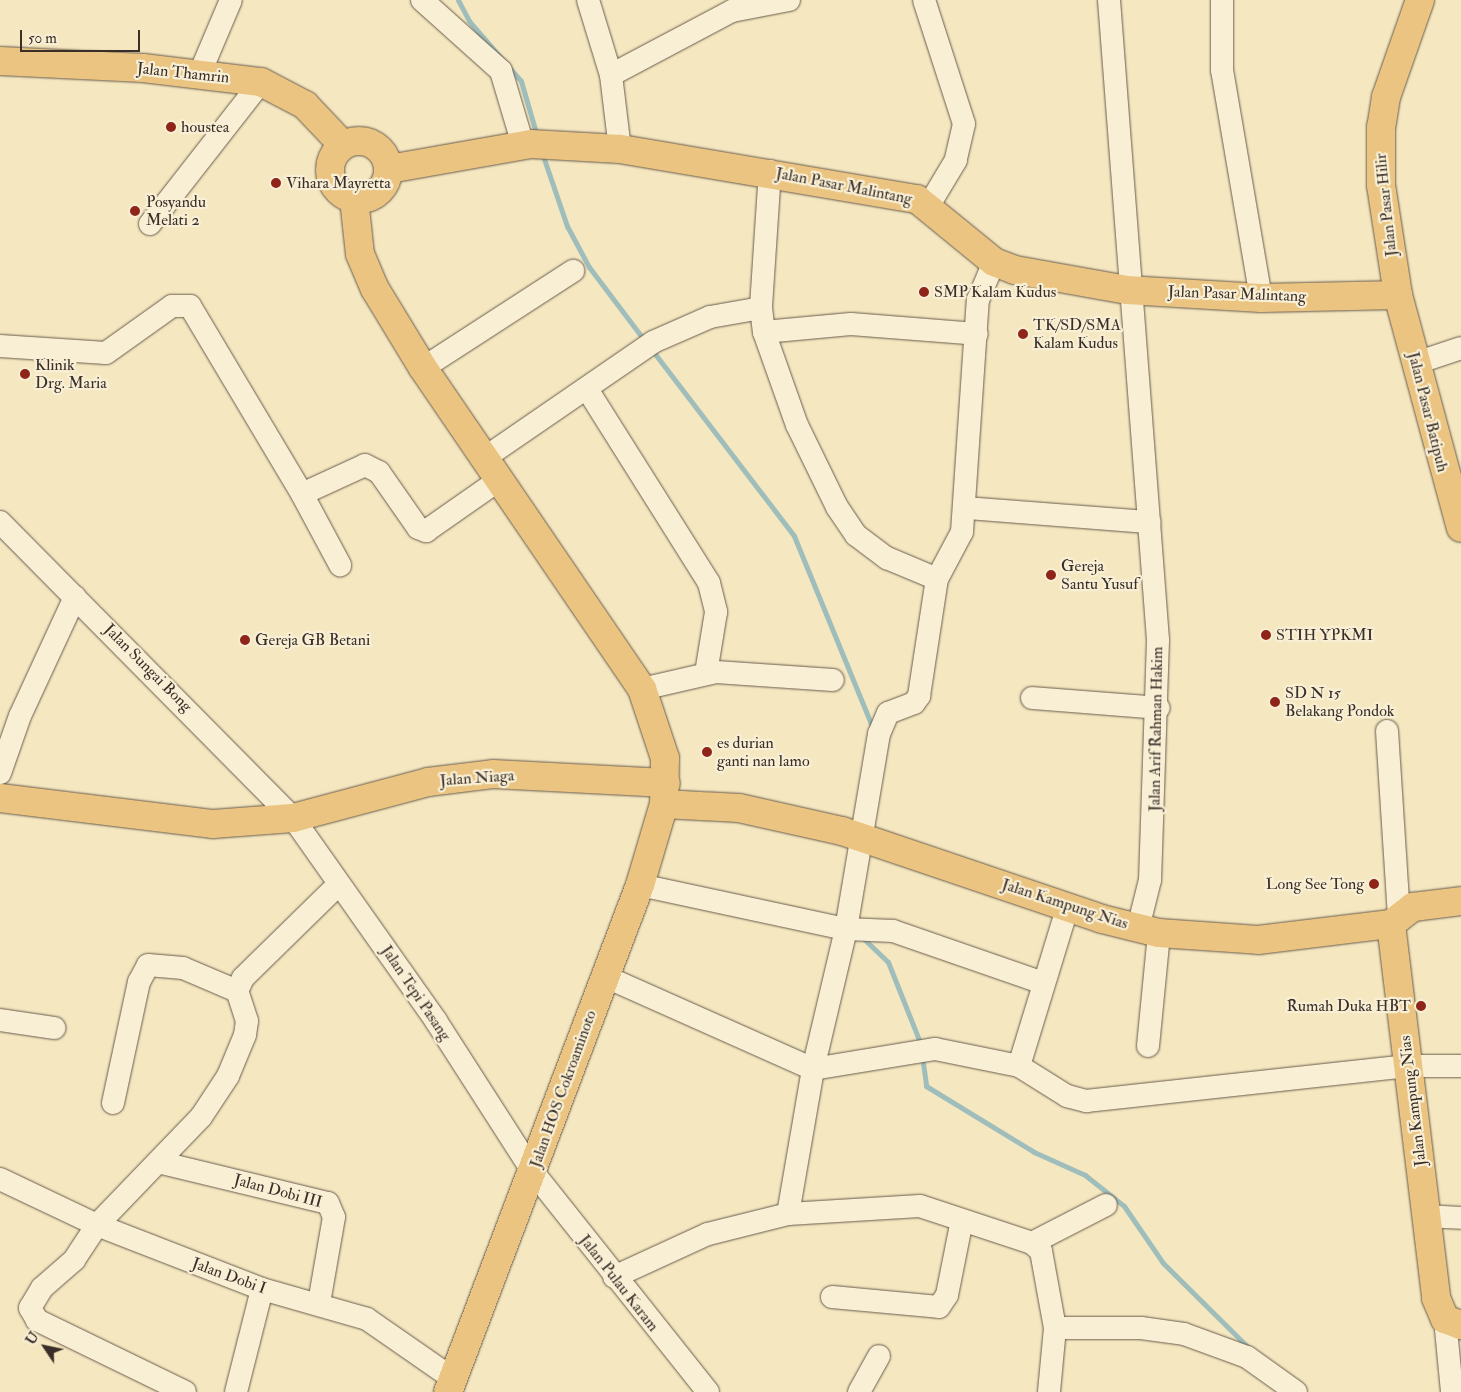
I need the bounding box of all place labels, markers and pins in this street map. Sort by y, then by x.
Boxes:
place label: houstea [181,117,229,137]
marker: houstea [165,121,177,133]
place label: Vihara Mayretta [286,173,391,193]
marker: Vihara Mayretta [270,177,282,189]
place label: Posyandu Melati 2 [146,192,206,230]
marker: Posyandu Melati 2 [128,204,142,218]
place label: SMP Kalam Kudus [934,282,1056,302]
marker: SMP Kalam Kudus [918,286,930,298]
place label: TK/SD/SMA Kalam Kudus [1033,315,1121,353]
marker: TK/SD/SMA Kalam Kudus [1017,328,1029,340]
place label: Klinik Drg. Maria [35,355,107,393]
marker: Klinik Drg. Maria [19,368,31,380]
place label: Gereja Santu Yusuf [1061,556,1138,594]
marker: Gereja Santu Yusuf [1045,569,1057,581]
place label: STIH YPKMI [1276,625,1373,645]
marker: STIH YPKMI [1260,629,1272,641]
place label: Gereja GB Betani [255,630,370,650]
marker: Gereja GB Betani [239,634,251,646]
place label: SD N 15 Belakang Pondok [1285,683,1394,721]
marker: SD N 15 Belakang Pondok [1269,696,1281,708]
place label: es durian ganti nan lamo [717,733,810,771]
marker: es durian ganti nan lamo [701,746,713,758]
place label: Long See Tong [1266,874,1364,894]
marker: Long See Tong [1368,878,1380,890]
place label: Rumah Duka HBT [1286,996,1411,1016]
marker: Rumah Duka HBT [1415,1000,1427,1012]

